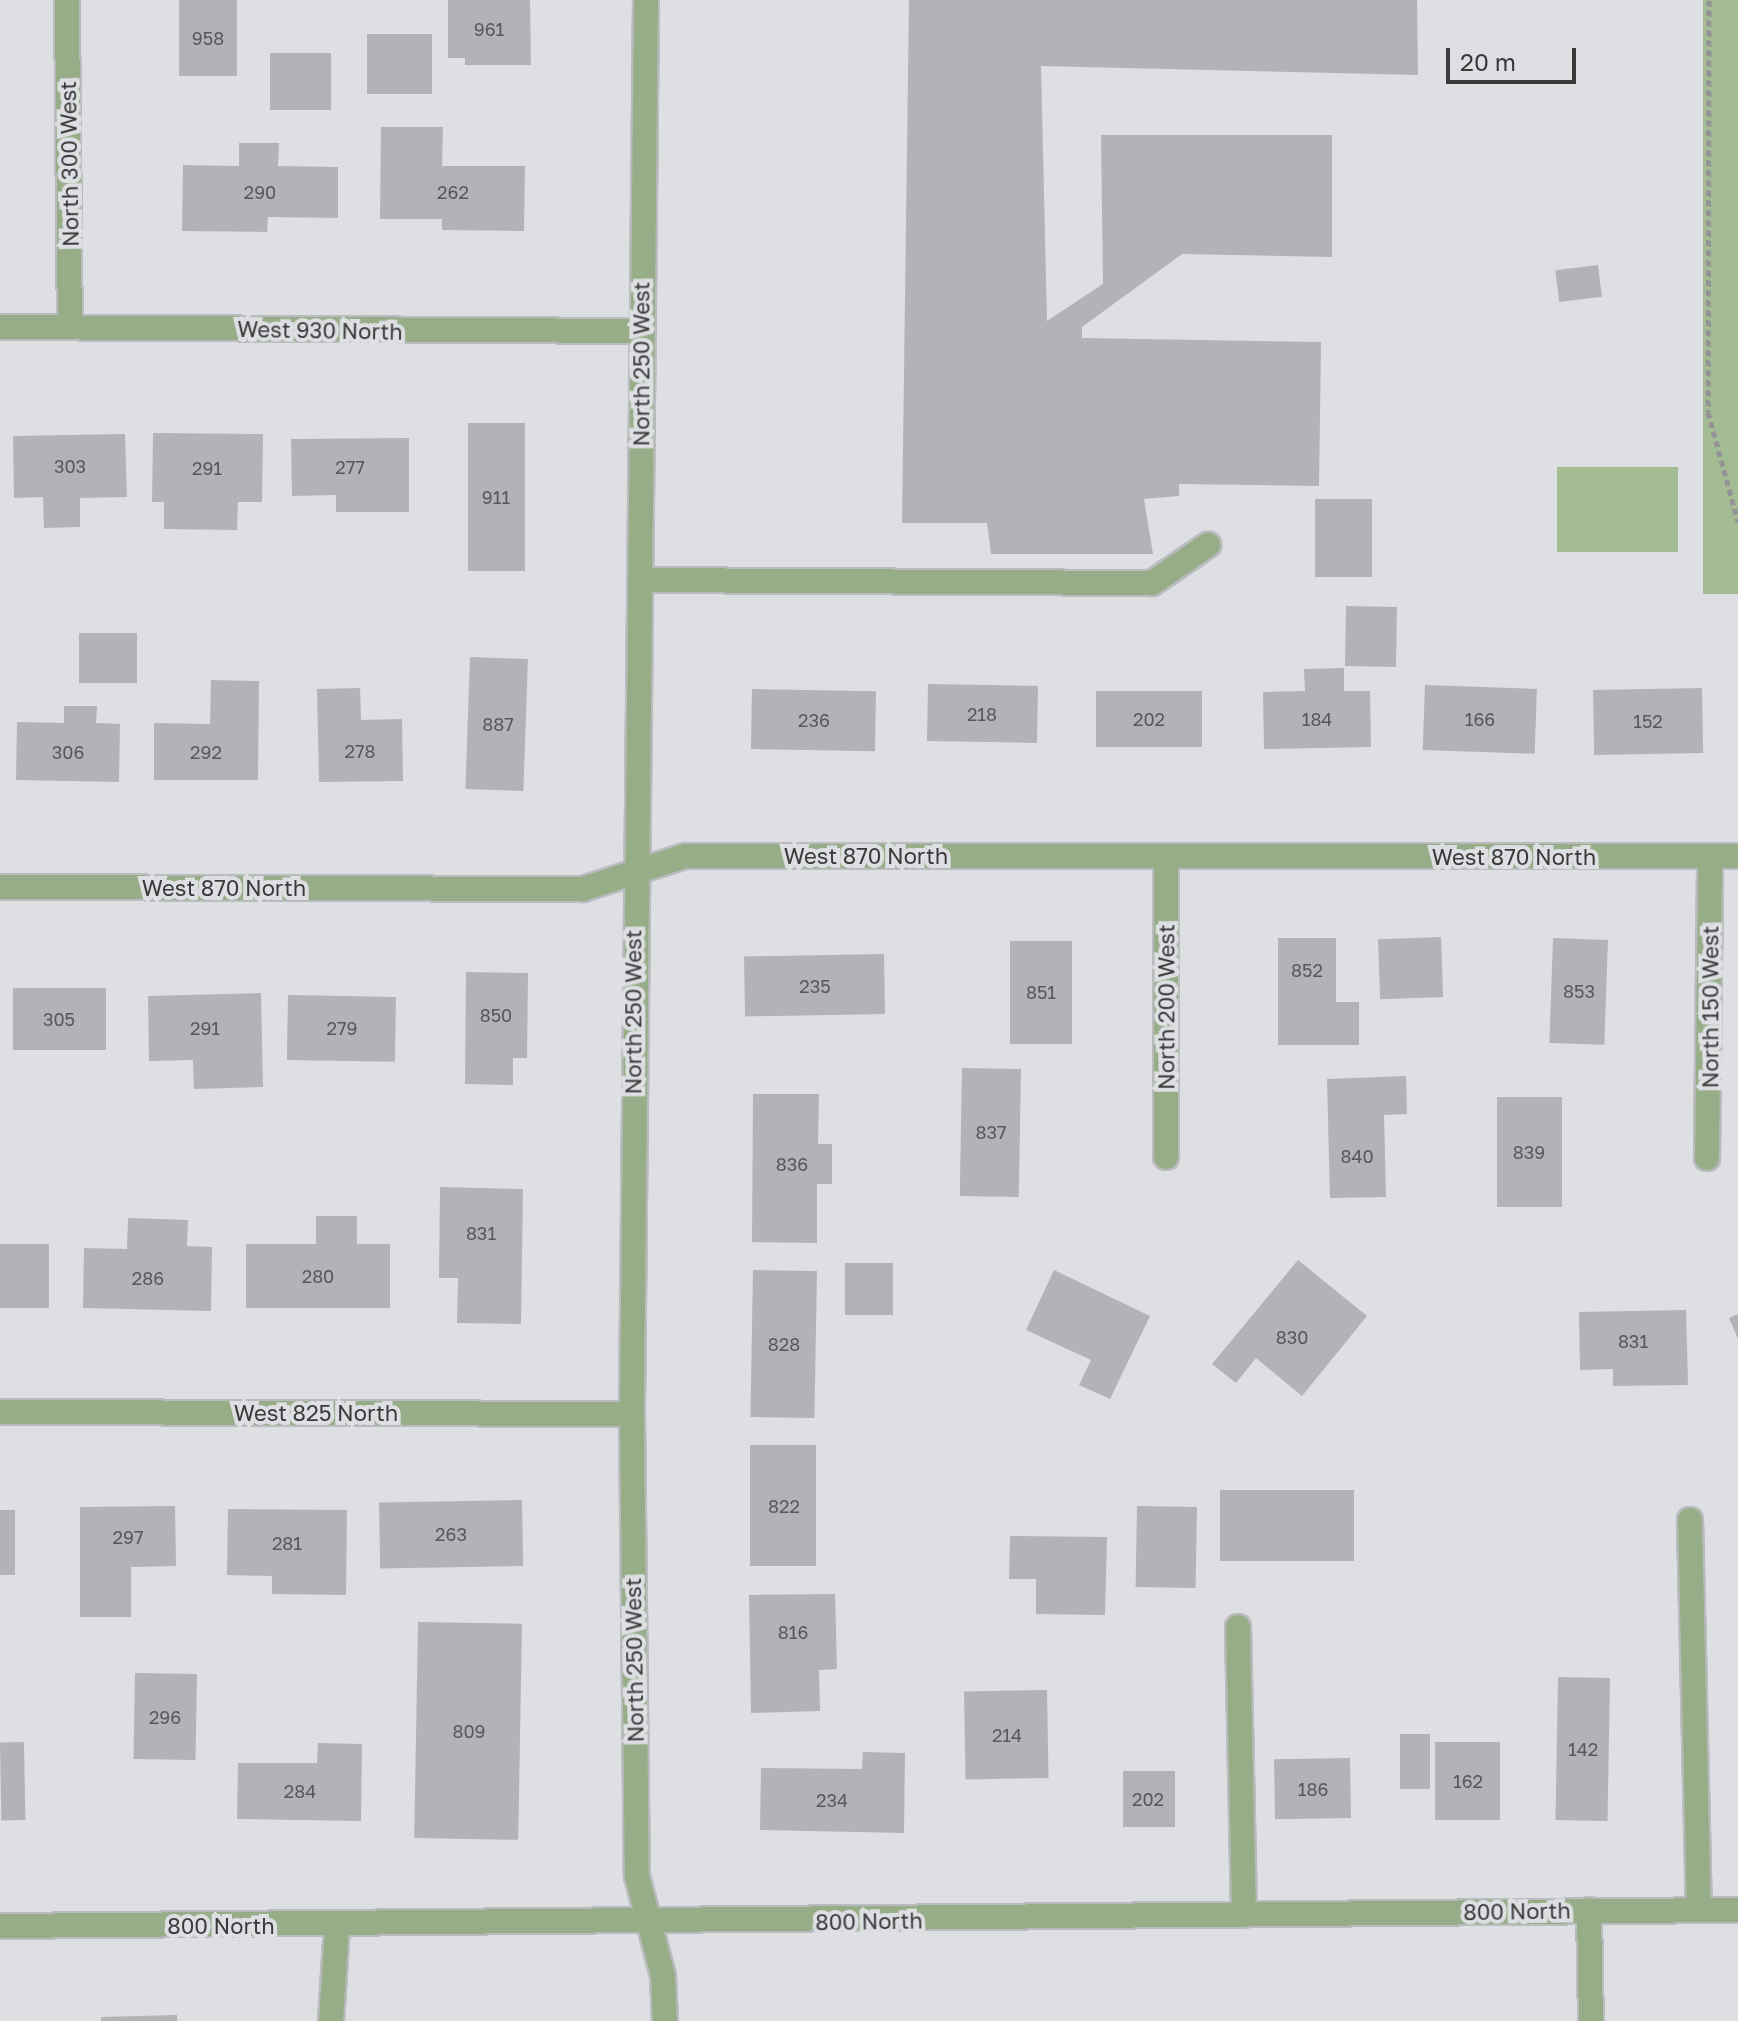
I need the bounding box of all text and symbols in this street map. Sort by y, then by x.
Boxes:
house number: 961 [474,18,504,40]
house number: 958 [192,27,224,49]
scale bar [1450,32,1580,82]
text: 20 m [1460,47,1516,76]
street label: North 300 West [54,81,84,247]
house number: 290 [244,181,276,203]
house number: 262 [437,181,469,203]
street label: North 250 West [628,282,654,446]
street label: West 930 North [237,315,403,345]
house number: 303 [54,455,86,477]
house number: 277 [335,456,365,478]
house number: 291 [192,457,222,479]
house number: 911 [482,486,510,508]
house number: 218 [967,703,997,725]
house number: 202 [1133,708,1165,730]
house number: 184 [1302,708,1332,730]
house number: 166 [1465,708,1495,730]
house number: 236 [798,709,830,731]
house number: 152 [1633,710,1663,732]
house number: 887 [482,713,514,735]
house number: 278 [345,740,375,762]
house number: 306 [52,741,84,763]
house number: 292 [190,741,222,763]
street label: West 870 North [784,843,948,869]
street label: West 870 North [1432,844,1596,870]
street label: West 870 North [142,875,306,901]
street label: North 200 West [1153,924,1179,1090]
street label: North 150 West [1697,926,1723,1088]
street label: North 250 West [620,930,646,1094]
house number: 852 [1291,959,1323,981]
house number: 235 [799,975,831,997]
house number: 853 [1563,980,1595,1002]
house number: 851 [1026,981,1056,1003]
house number: 850 [480,1004,512,1026]
house number: 305 [43,1008,75,1030]
house number: 291 [190,1017,220,1039]
house number: 279 [327,1017,357,1039]
house number: 837 [975,1121,1007,1143]
house number: 839 [1513,1141,1545,1163]
house number: 840 [1340,1145,1374,1167]
house number: 836 [776,1153,808,1175]
house number: 831 [466,1222,496,1244]
house number: 280 [302,1265,334,1287]
house number: 286 [132,1267,164,1289]
house number: 830 [1276,1326,1308,1348]
house number: 831 [1618,1330,1648,1352]
house number: 828 [768,1333,800,1355]
street label: West 825 North [234,1400,398,1426]
house number: 822 [768,1495,800,1517]
house number: 263 [435,1523,467,1545]
house number: 297 [113,1526,143,1548]
house number: 281 [272,1532,302,1554]
street label: North 250 West [619,1577,649,1743]
house number: 816 [778,1621,808,1643]
house number: 296 [149,1706,181,1728]
house number: 809 [452,1720,486,1742]
house number: 214 [992,1724,1022,1746]
house number: 142 [1568,1738,1598,1760]
house number: 162 [1453,1770,1483,1792]
house number: 186 [1298,1778,1328,1800]
house number: 284 [284,1780,316,1802]
house number: 202 [1132,1788,1164,1810]
house number: 234 [816,1789,848,1811]
street label: 800 North [1463,1897,1571,1925]
street label: 800 North [815,1907,923,1935]
street label: 800 North [167,1913,275,1939]

